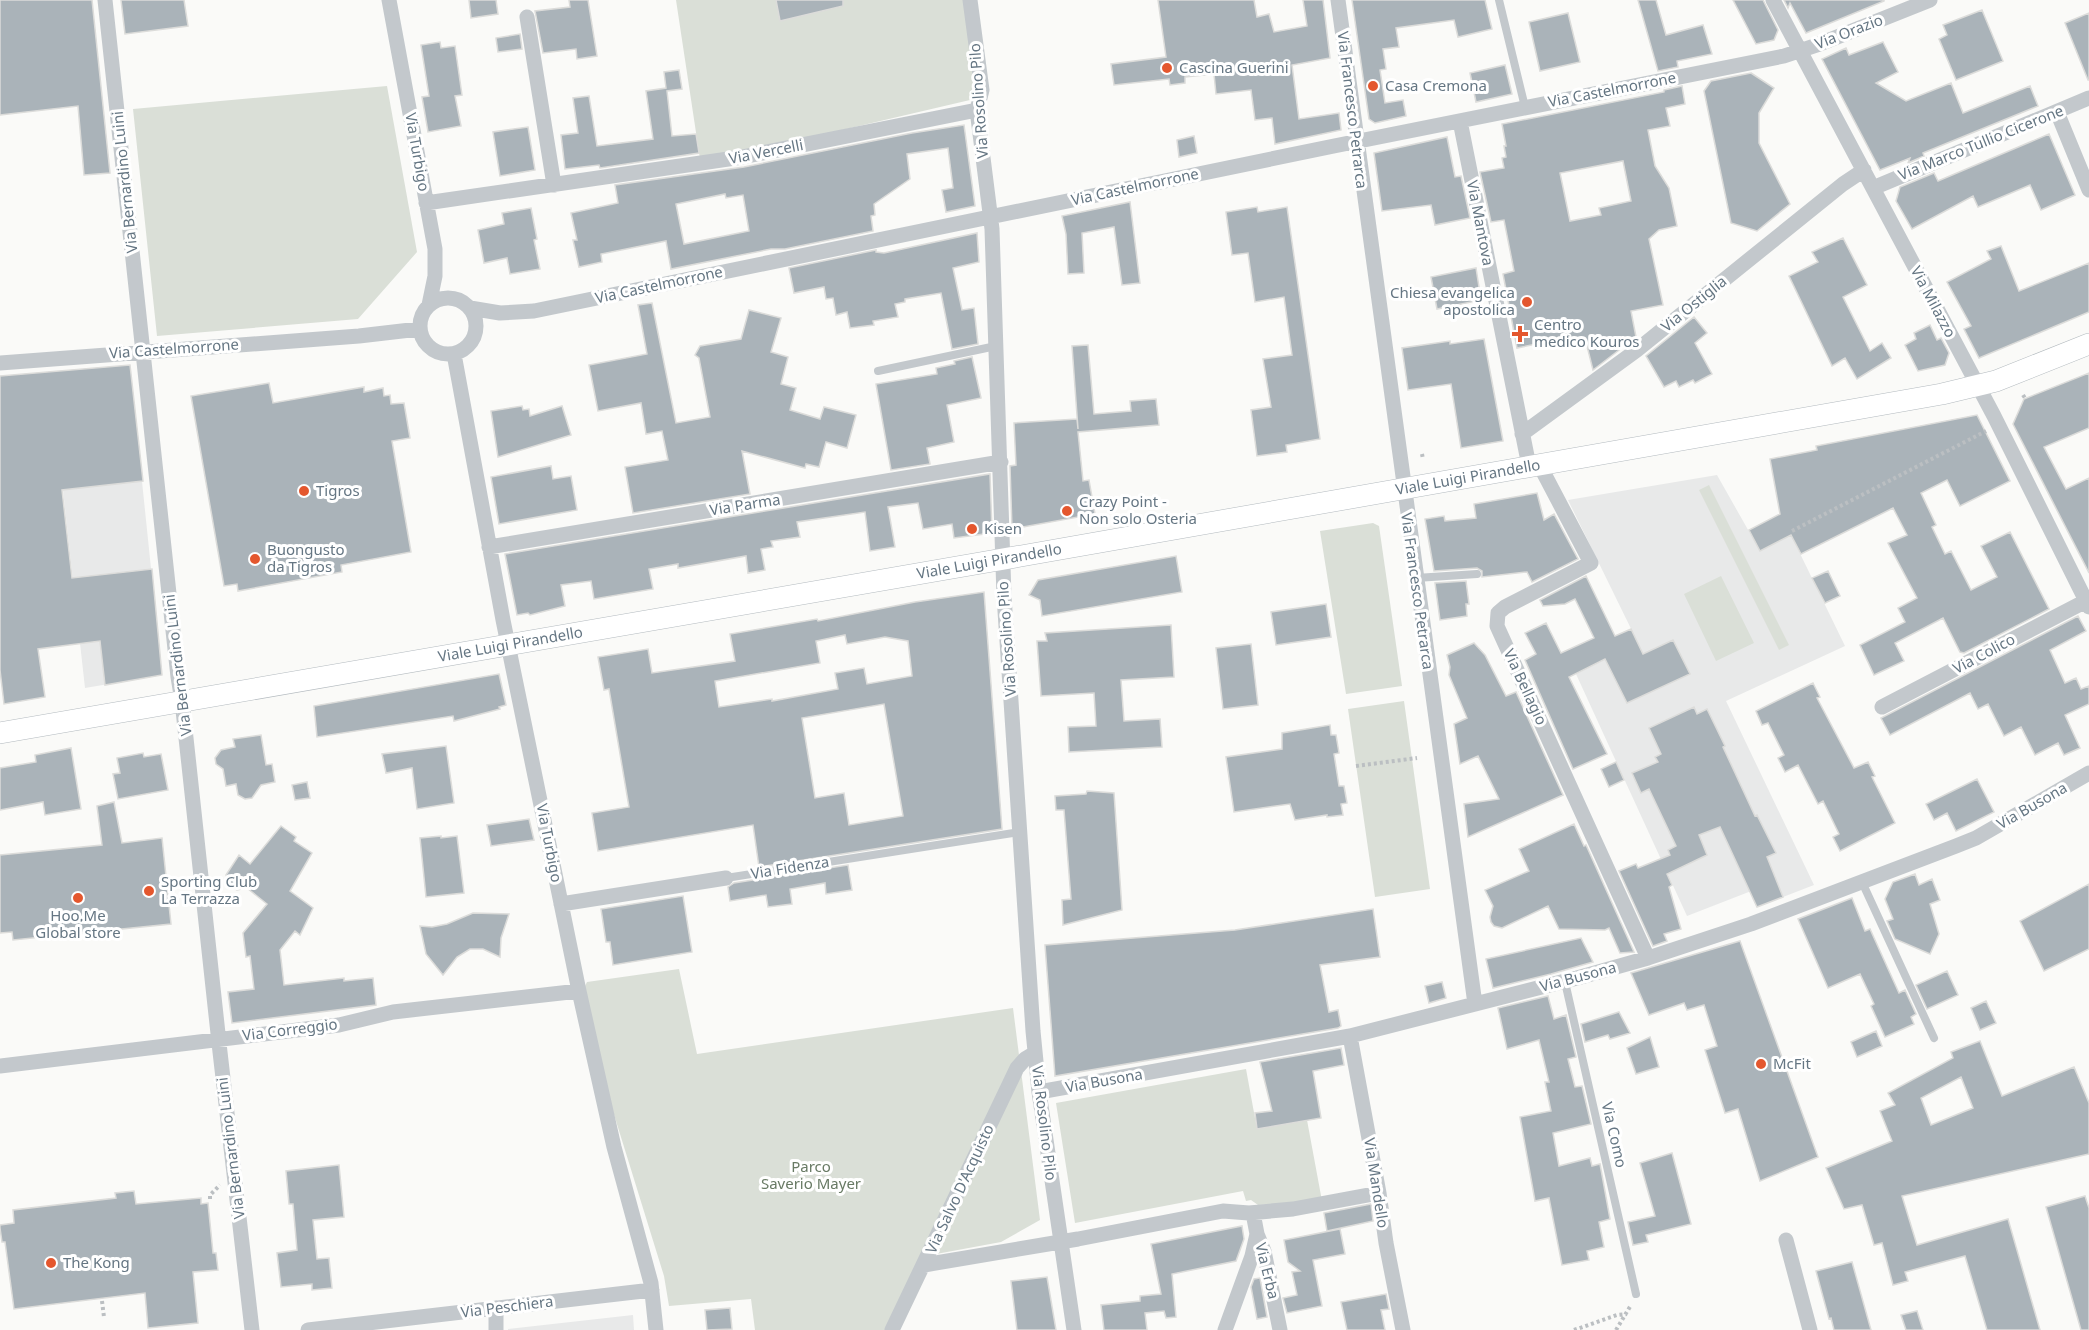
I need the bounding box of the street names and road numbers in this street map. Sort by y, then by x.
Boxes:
street label: Via Orazio [1812,9,1885,53]
street label: Via Francesco Petrarca [1333,30,1373,190]
street label: Via Rosolino Pilo [964,43,992,159]
street label: Via Castelmorrone [1546,67,1678,111]
street label: Via Marco Tullio Cicerone [1895,100,2066,184]
street label: Via Bernardino Luini [107,110,141,254]
street label: Via Turbigo [401,111,435,193]
street label: Via Vercelli [727,134,805,168]
street label: Via Castelmorrone [1069,163,1200,209]
street label: Via Mantova [1463,178,1499,267]
street label: Via Castelmorrone [593,261,724,307]
street label: Via Milazzo [1907,262,1961,341]
street label: Via Ostiglia [1656,271,1730,336]
street label: Via Castelmorrone [108,333,239,363]
street label: Viale Luigi Pirandello [1394,454,1542,499]
street label: Via Parma [708,489,782,519]
street label: Via Francesco Petrarca [1397,511,1439,671]
street label: Viale Luigi Pirandello [915,538,1063,583]
street label: Via Rosolino Pilo [992,581,1020,697]
street label: Via Bernardino Luini [158,593,196,737]
street label: Viale Luigi Pirandello [436,621,584,666]
street label: Via Colico [1949,628,2018,678]
street label: Via Bellagio [1500,645,1552,728]
street label: Via Busona [1993,777,2070,833]
street label: Via Turbigo [533,802,567,884]
street label: Via Fidenza [749,851,831,883]
street label: Via Busona [1537,956,1618,996]
street label: Via Correggio [241,1013,339,1045]
street label: Via Busona [1064,1063,1144,1097]
street label: Via Rosolino Pilo [1028,1064,1062,1182]
street label: Via Bernardino Luini [211,1076,249,1220]
street label: Via Como [1598,1100,1632,1170]
street label: Via Salvo D'Acquisto [920,1121,998,1256]
street label: Via Mandello [1360,1136,1394,1229]
street label: Via Erba [1251,1241,1285,1301]
street label: Via Peschiera [459,1290,554,1322]

